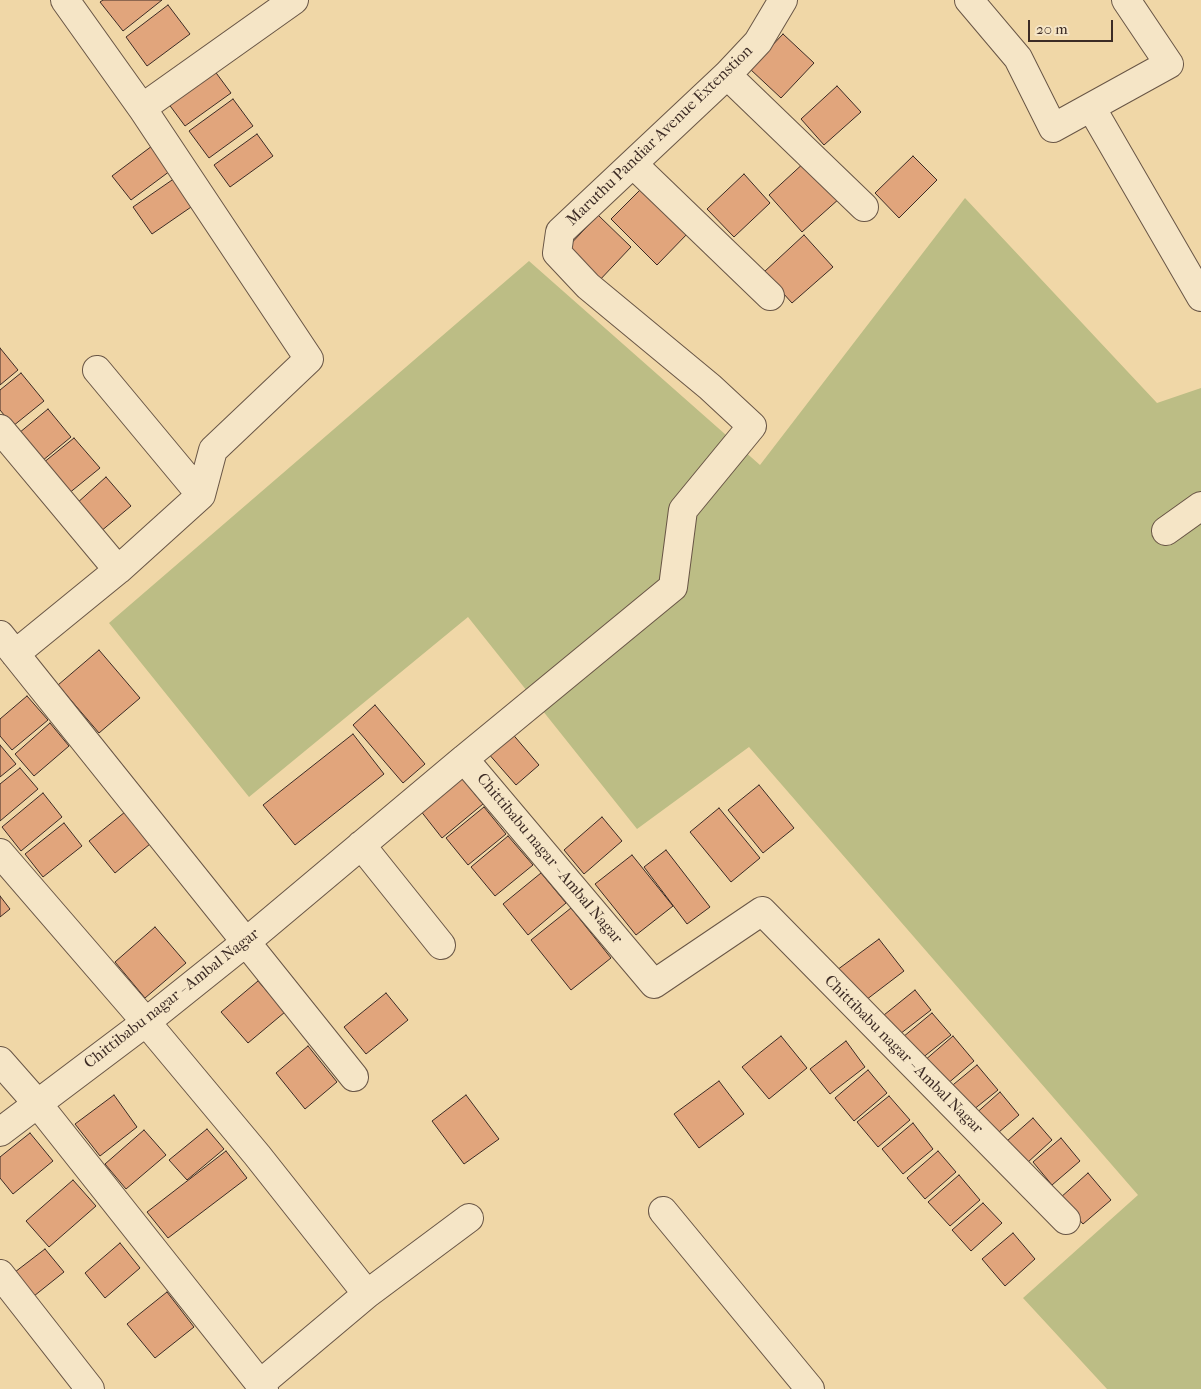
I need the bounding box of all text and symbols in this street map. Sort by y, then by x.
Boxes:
scale bar [1031,10,1116,42]
text: 20 m [1036,20,1068,38]
street label: Maruthu Pandiar Avenue Extenstion [563,42,757,230]
street label: Chittibabu nagar - Ambal Nagar [472,770,626,948]
street label: Chittibabu nagar - Ambal Nagar [81,925,263,1073]
street label: Chittibabu nagar - Ambal Nagar [820,972,986,1138]

